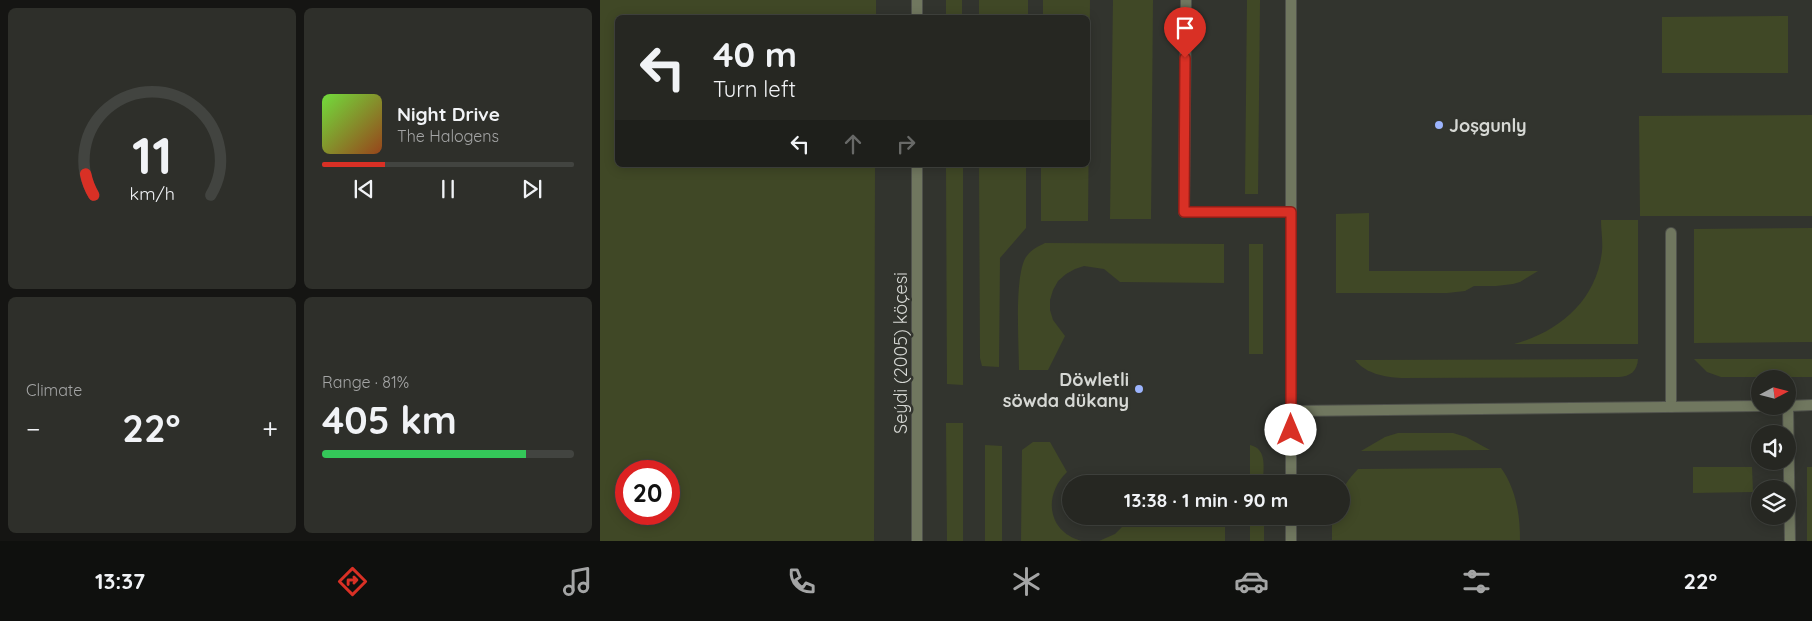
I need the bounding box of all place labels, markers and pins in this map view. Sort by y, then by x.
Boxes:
pin [1164,7,1206,58]
place label: Joşgunly [1449,114,1527,137]
marker: Joşgunly [1433,119,1445,131]
place label: Döwletli söwda dükany [1003,368,1129,412]
marker: Döwletli söwda dükany [1133,383,1145,395]

